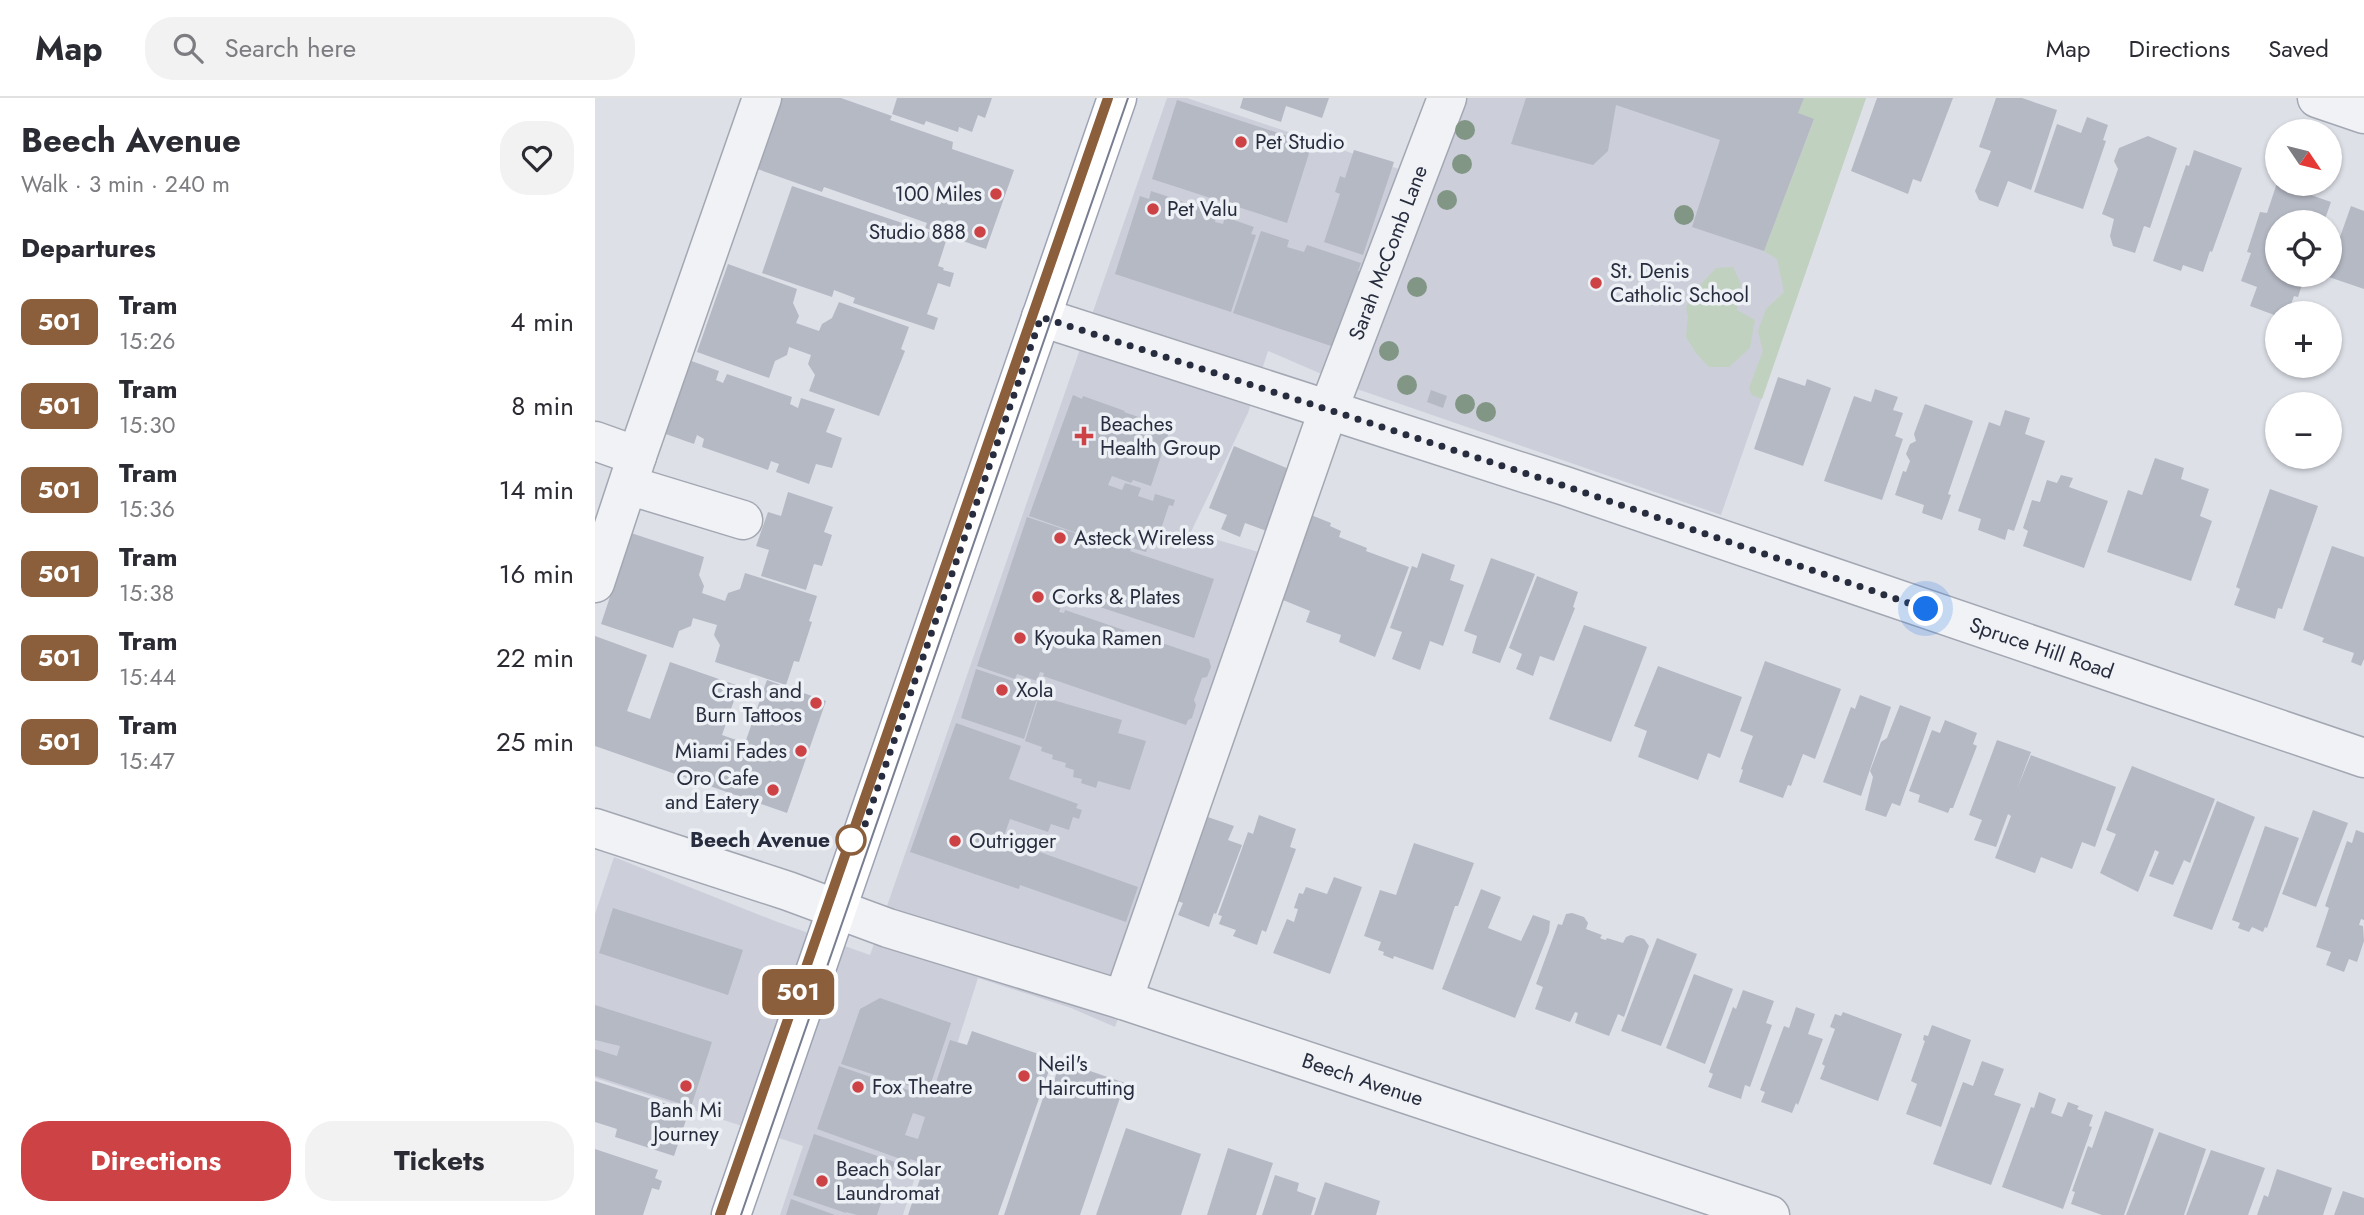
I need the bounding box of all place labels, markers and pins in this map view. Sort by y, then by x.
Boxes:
place label: Pet Studio [1255,127,1345,157]
marker: Pet Studio [1233,134,1249,150]
place label: 100 Miles [894,179,982,209]
marker: 100 Miles [988,186,1004,202]
place label: Pet Valu [1167,194,1238,224]
marker: Pet Valu [1145,201,1161,217]
place label: Studio 888 [869,217,966,247]
marker: Studio 888 [972,224,988,240]
place label: St. Denis Catholic School [1610,256,1749,310]
marker: St. Denis Catholic School [1588,275,1604,291]
place label: Beaches Health Group [1100,409,1221,463]
marker: Beaches Health Group [1074,426,1094,446]
place label: Asteck Wireless [1074,523,1214,553]
marker: Asteck Wireless [1052,530,1068,546]
place label: Corks & Plates [1052,582,1180,612]
marker: Corks & Plates [1030,589,1046,605]
place label: Kyouka Ramen [1034,623,1162,653]
marker: Kyouka Ramen [1012,630,1028,646]
place label: Xola [1016,675,1053,705]
place label: Crash and Burn Tattoos [695,676,802,730]
marker: Xola [994,682,1010,698]
marker: Crash and Burn Tattoos [808,695,824,711]
place label: Miami Fades [675,736,787,766]
marker: Miami Fades [793,743,809,759]
place label: Oro Cafe and Eatery [665,763,760,817]
marker: Oro Cafe and Eatery [765,782,781,798]
place label: Beech Avenue [690,825,830,855]
marker: Beech Avenue [836,825,866,855]
place label: Outrigger [969,826,1057,856]
marker: Outrigger [947,833,963,849]
place label: Neil's Haircutting [1038,1049,1135,1103]
marker: Neil's Haircutting [1016,1068,1032,1084]
place label: Fox Theatre [872,1072,973,1102]
marker: Banh Mi Journey [678,1078,694,1094]
marker: Fox Theatre [850,1079,866,1095]
place label: Banh Mi Journey [650,1095,722,1149]
place label: Beach Solar Laundromat [836,1154,942,1208]
marker: Beach Solar Laundromat [814,1173,830,1189]

